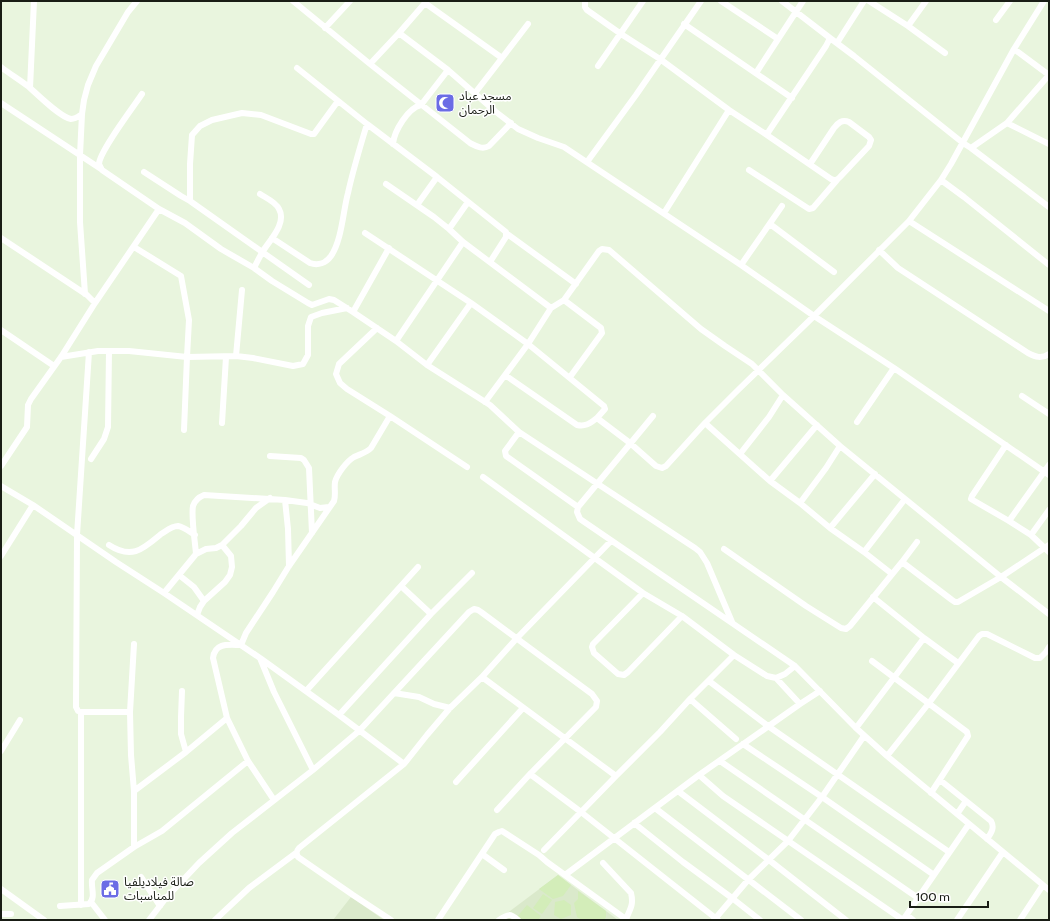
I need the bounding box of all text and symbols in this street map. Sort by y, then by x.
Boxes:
place label: مسجد عباد الرحمان [459,88,512,117]
mosque icon: مسجد عباد الرحمان [434,92,456,114]
place label: صالة فيلاديلفيا للمناسبات [124,874,194,903]
public building icon: صالة فيلاديلفيا للمناسبات [99,878,121,900]
scale bar [910,883,988,909]
text: 100 m [916,889,950,904]

